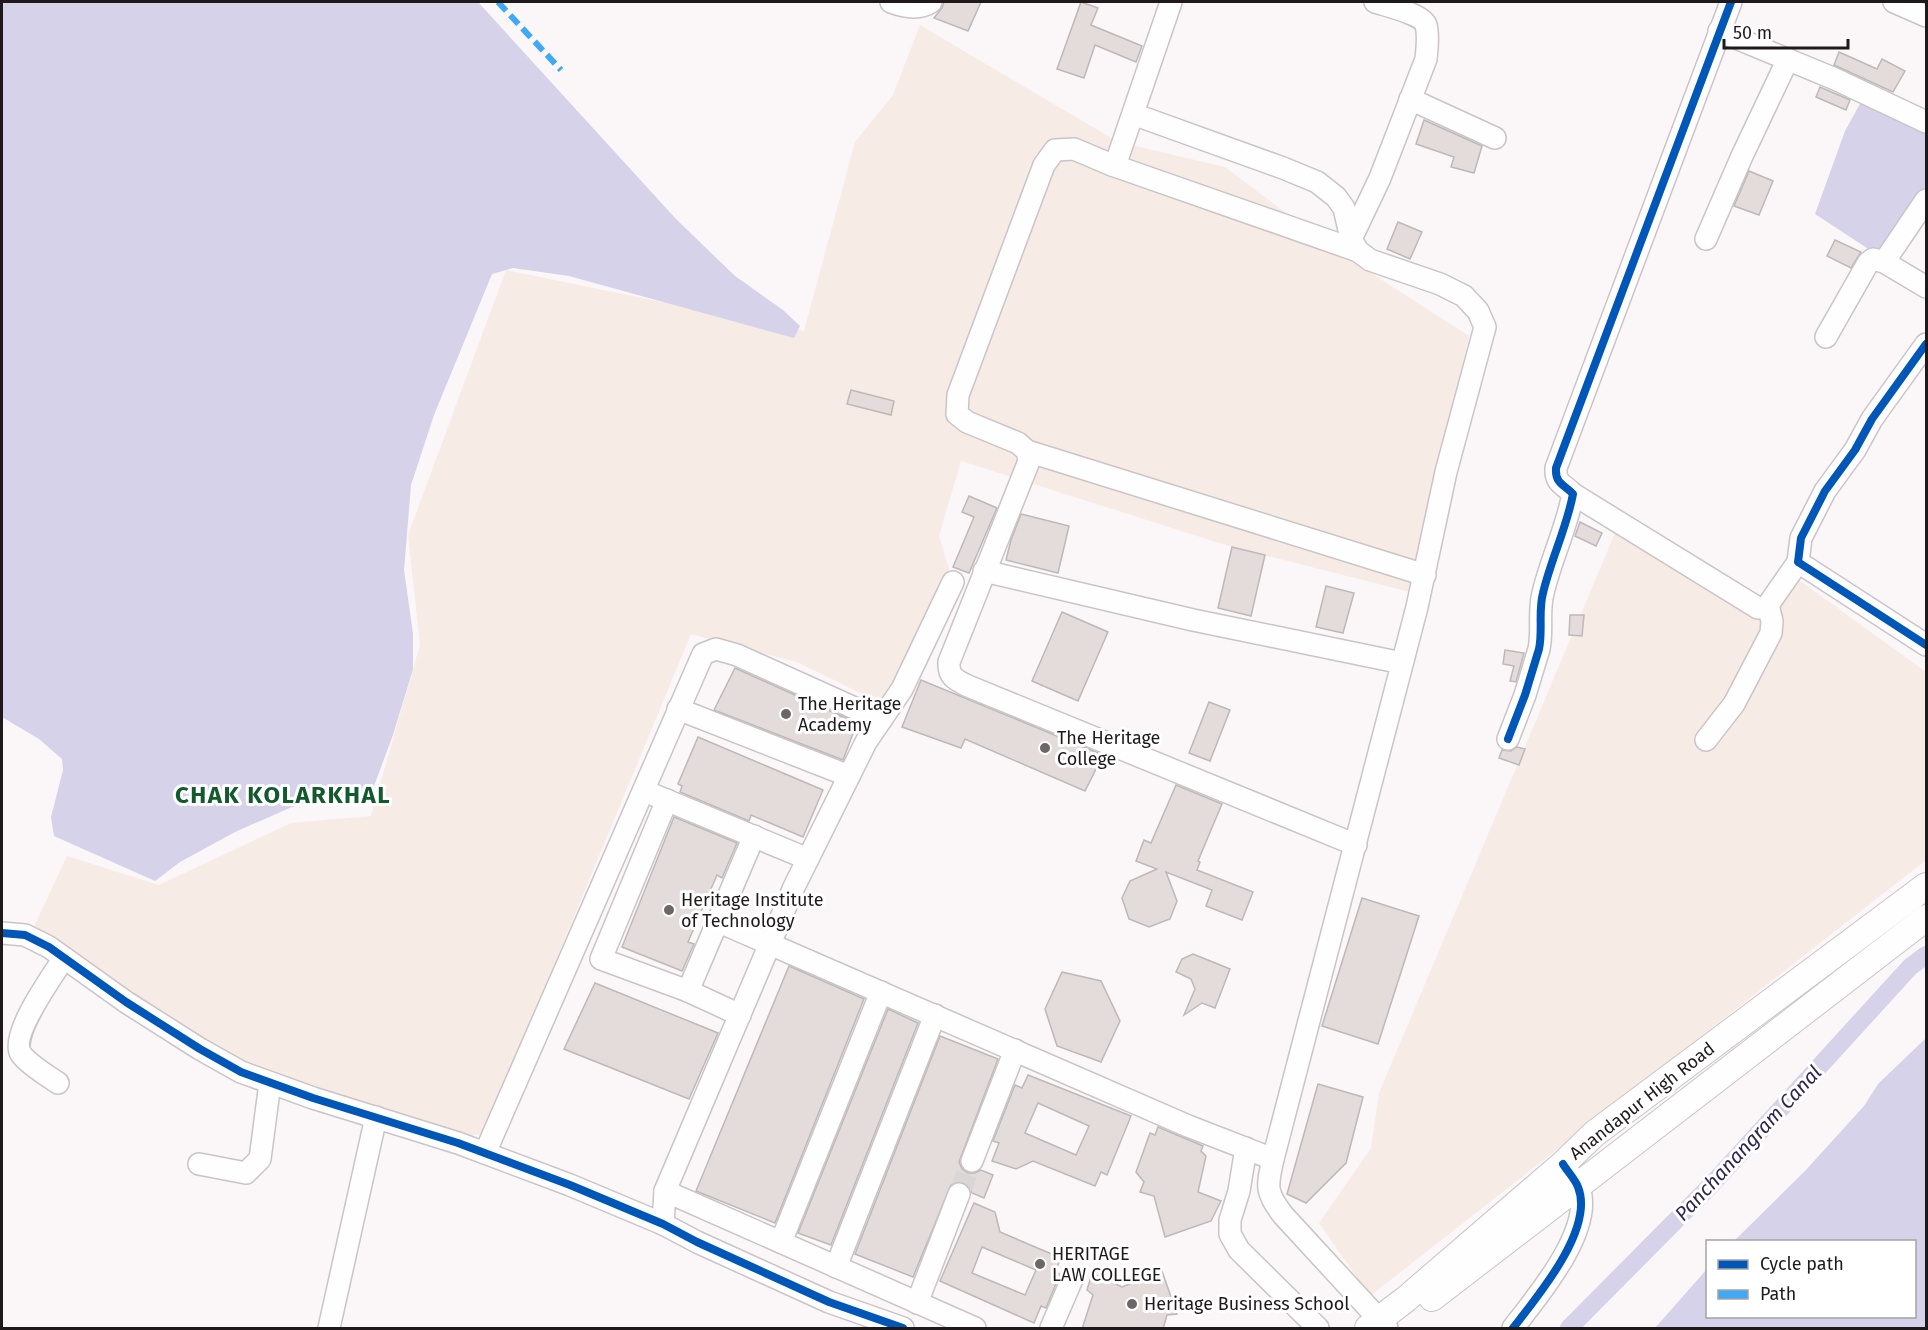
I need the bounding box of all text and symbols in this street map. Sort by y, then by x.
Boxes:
scale bar [1724,12,1848,50]
text: 50 m [1733,22,1772,44]
place label: The Heritage Academy [798,693,901,736]
marker: The Heritage Academy [779,707,793,721]
place label: The Heritage College [1057,727,1160,770]
marker: The Heritage College [1038,741,1052,755]
district label: CHAK KOLARKHAL [175,781,391,809]
place label: Heritage Institute of Technology [681,889,824,932]
marker: Heritage Institute of Technology [662,903,676,917]
street label: Anandapur High Road [1565,1037,1719,1165]
water label: Panchanangram Canal [1670,1060,1826,1226]
legend [1706,1240,1916,1318]
place label: HERITAGE LAW COLLEGE [1052,1243,1161,1286]
text: Cycle path [1760,1253,1844,1275]
marker: HERITAGE LAW COLLEGE [1033,1257,1047,1271]
text: Path [1760,1283,1796,1305]
place label: Heritage Business School [1144,1293,1350,1315]
marker: Heritage Business School [1125,1297,1139,1311]

